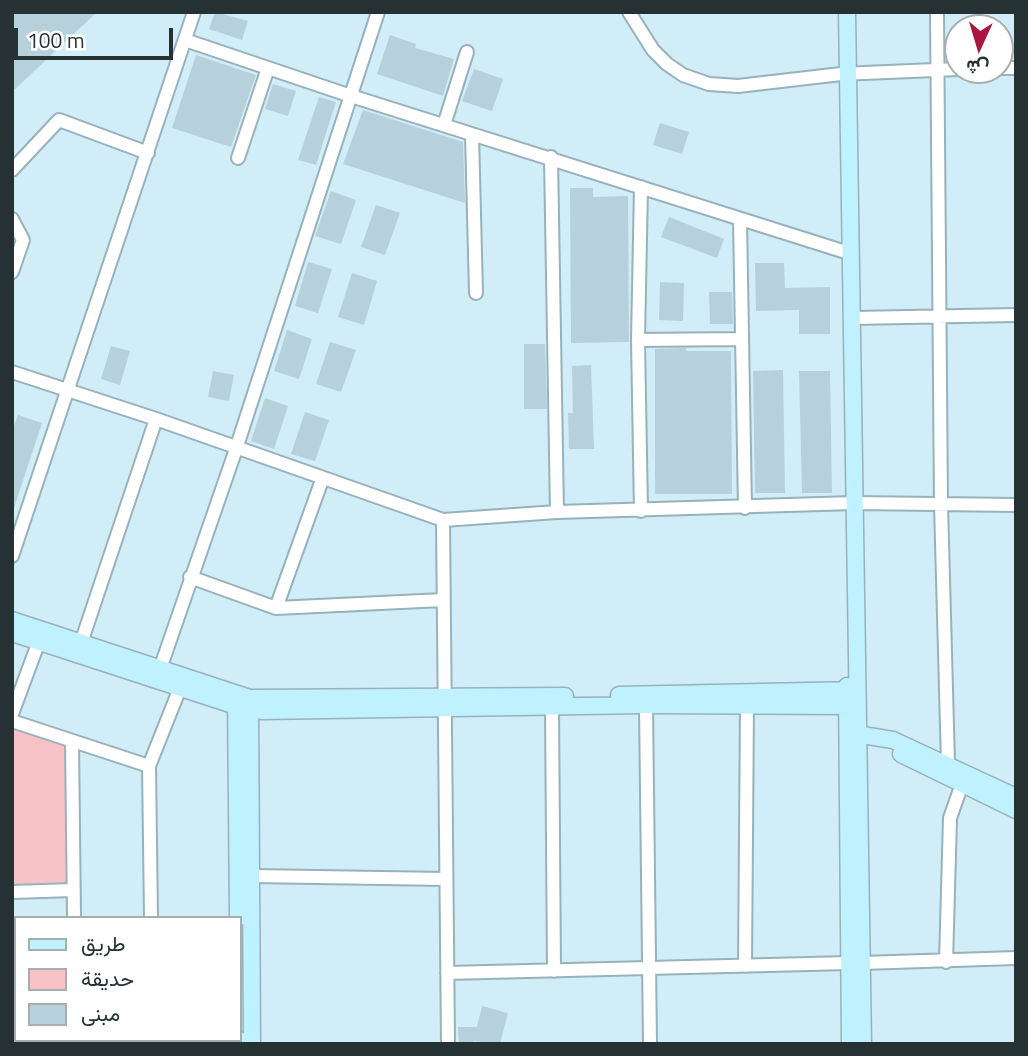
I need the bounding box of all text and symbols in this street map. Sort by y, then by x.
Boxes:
scale bar [18,14,177,58]
north arrow [944,14,1014,84]
text: 100 m [27,24,84,56]
text: ش [965,53,990,84]
legend [14,916,242,1042]
text: طريق [81,927,126,959]
text: حديقة [81,962,134,994]
text: مبنى [81,997,120,1029]

